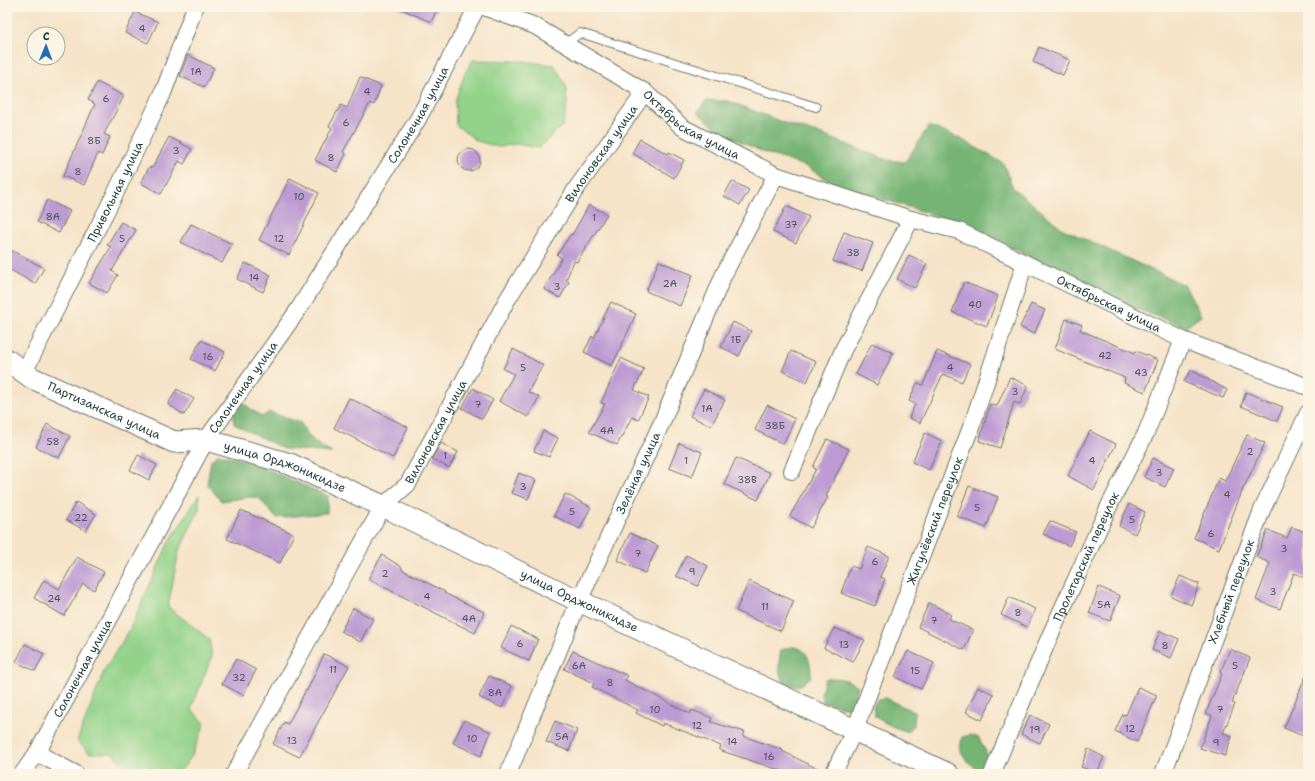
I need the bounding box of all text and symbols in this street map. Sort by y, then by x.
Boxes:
house number: 4 [139,22,146,35]
north arrow [26,26,66,66]
text: С [43,29,50,44]
street label: Солонечная улица [384,63,453,167]
house number: 1А [190,65,202,78]
house number: 4 [364,85,371,98]
street label: Октябрьская улица [640,86,743,163]
house number: 6 [103,92,110,105]
street label: Вилоновская улица [562,101,642,206]
house number: 6 [343,116,350,129]
house number: 8Б [87,134,101,147]
street label: Привольная улица [84,138,147,245]
house number: 3 [173,144,180,157]
house number: 8 [328,151,335,164]
house number: 8 [75,165,82,178]
house number: 10 [294,190,304,203]
house number: 8А [46,210,60,223]
house number: 1 [592,211,596,224]
house number: 37 [784,218,798,231]
house number: 5 [119,232,125,245]
house number: 12 [274,232,284,245]
house number: 38 [846,246,860,259]
house number: 14 [249,271,259,284]
street label: Октябрьская улица [1054,272,1164,336]
house number: 2А [663,277,677,290]
house number: 3 [554,280,561,293]
house number: 40 [968,298,982,311]
house number: 1Б [731,333,741,346]
street label: Солонечная улица [205,338,282,437]
house number: 42 [1098,349,1112,362]
house number: 16 [203,350,213,363]
house number: 5 [520,361,526,374]
house number: 4 [947,361,954,374]
house number: 43 [1134,366,1148,379]
street label: Вилоновская улица [401,377,471,487]
street label: Партизанская улица [45,378,164,443]
house number: 3 [1012,385,1019,398]
house number: 7 [475,398,482,411]
house number: 1А [701,402,713,415]
house number: 38Б [765,419,785,432]
house number: 4А [600,424,614,437]
street label: Зелёная улица [612,429,664,517]
house number: 58 [47,435,59,448]
street label: улица Орджоникидзе [222,438,349,496]
house number: 2 [1247,445,1254,458]
house number: 1 [443,449,447,462]
house number: 1 [684,454,688,467]
street label: Жигулёвский переулок [903,454,967,587]
house number: 4 [1089,454,1096,467]
house number: 3 [1156,466,1163,479]
house number: 38В [737,473,757,486]
house number: 3 [520,480,527,493]
street label: Пролетарский переулок [1050,488,1123,624]
house number: 4 [1224,488,1231,501]
house number: 5 [974,501,980,514]
house number: 5 [569,505,575,518]
house number: 22 [74,511,88,524]
house number: 5 [1129,513,1135,526]
house number: 6 [1208,527,1215,540]
street label: Хлебный переулок [1205,536,1259,646]
house number: 3 [1281,542,1288,555]
house number: 7 [635,547,642,560]
house number: 6 [872,555,879,568]
house number: 9 [689,565,696,578]
street label: улица Орджоникидзе [518,566,641,636]
house number: 2 [382,567,389,580]
house number: 3 [1270,585,1277,598]
house number: 4 [424,590,431,603]
house number: 24 [47,592,61,605]
house number: 5А [1097,598,1111,611]
house number: 11 [761,600,769,613]
house number: 8 [1015,606,1022,619]
house number: 4А [462,612,476,625]
house number: 7 [931,614,938,627]
street label: Солонечная улица [50,616,116,720]
house number: 6 [517,637,524,650]
house number: 13 [839,638,849,651]
house number: 8 [1162,639,1169,652]
house number: 6А [572,659,586,672]
house number: 5 [1232,659,1238,672]
house number: 11 [329,663,337,676]
house number: 15 [910,664,920,677]
house number: 32 [232,671,246,684]
house number: 8 [607,676,614,689]
house number: 8А [488,686,502,699]
house number: 10 [650,703,660,716]
house number: 7 [1217,703,1224,716]
house number: 12 [692,719,702,732]
house number: 12 [1125,722,1135,735]
house number: 19 [1030,723,1040,736]
house number: 5А [555,730,569,743]
house number: 10 [467,732,477,745]
house number: 13 [287,734,297,747]
house number: 14 [727,735,737,748]
house number: 9 [1213,736,1220,749]
house number: 16 [764,750,774,763]

